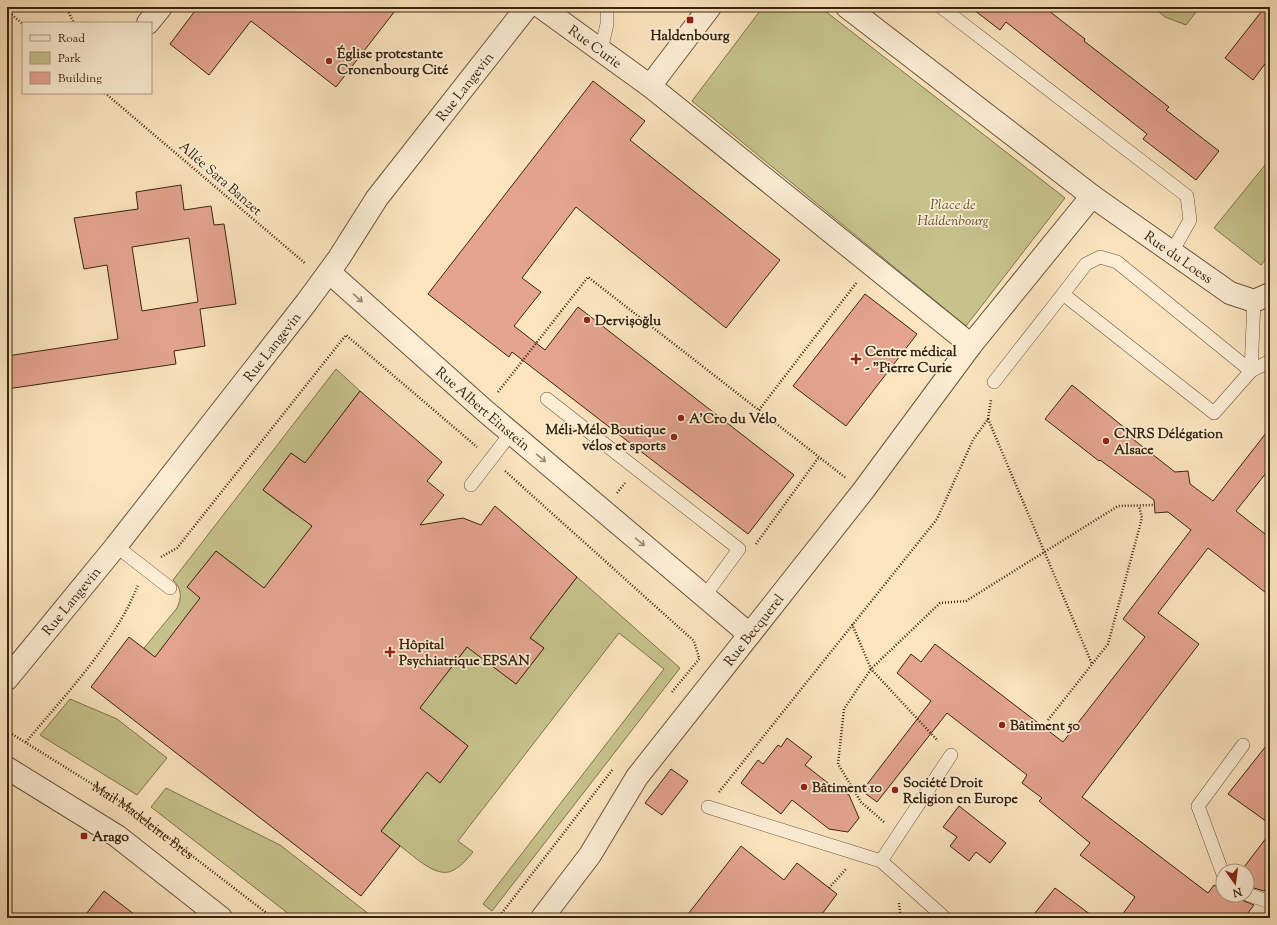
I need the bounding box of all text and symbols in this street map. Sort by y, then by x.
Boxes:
marker: Haldenbourg [685,15,695,25]
legend [22,22,152,94]
street label: Rue Curie [563,22,625,74]
place label: Haldenbourg [650,27,730,47]
text: Road [58,30,85,48]
place label: Église protestante Cronenbourg Cité [337,44,449,81]
street label: Rue Langevin [433,49,500,127]
text: Park [58,50,81,68]
marker: Église protestante Cronenbourg Cité [324,56,334,66]
text: Building [58,70,102,88]
street label: Allée Sara Banzet [174,138,266,221]
park label: Place de Haldenbourg [917,196,989,232]
street label: Rue du Loess [1139,227,1216,290]
one-way arrow [353,294,363,303]
street label: Rue Langevin [240,309,307,387]
place label: Dervişoğlu [595,312,662,332]
marker: Dervişoğlu [582,315,592,325]
place label: Centre médical - "Pierre Curie [865,343,957,379]
marker: Centre médical - "Pierre Curie [850,353,862,365]
street label: Rue Albert Einstein [430,363,534,457]
place label: A'Cro du Vélo [689,410,777,430]
marker: A'Cro du Vélo [676,413,686,423]
place label: Méli-Mélo Boutique vélos et sports [546,421,666,457]
place label: CNRS Délégation Alsace [1114,425,1224,461]
marker: Méli-Mélo Boutique vélos et sports [669,432,679,442]
marker: CNRS Délégation Alsace [1101,436,1111,446]
one-way arrow [535,453,546,462]
one-way arrow [634,537,645,546]
street label: Rue Langevin [39,564,107,641]
street label: Rue Becquerel [720,591,790,671]
place label: Hôpital Psychiatrique EPSAN [399,636,530,672]
marker: Hôpital Psychiatrique EPSAN [384,646,396,658]
place label: Bâtiment 50 [1010,717,1081,737]
marker: Bâtiment 50 [997,720,1007,730]
place label: Société Droit Religion en Europe [903,774,1018,810]
street label: Mail Madeleine Brès [87,778,197,866]
place label: Bâtiment 10 [812,779,882,799]
marker: Bâtiment 10 [799,782,809,792]
marker: Société Droit Religion en Europe [890,785,900,795]
place label: Arago [92,828,129,848]
marker: Arago [79,831,89,841]
north arrow [1215,863,1255,903]
text: N [1231,883,1244,901]

